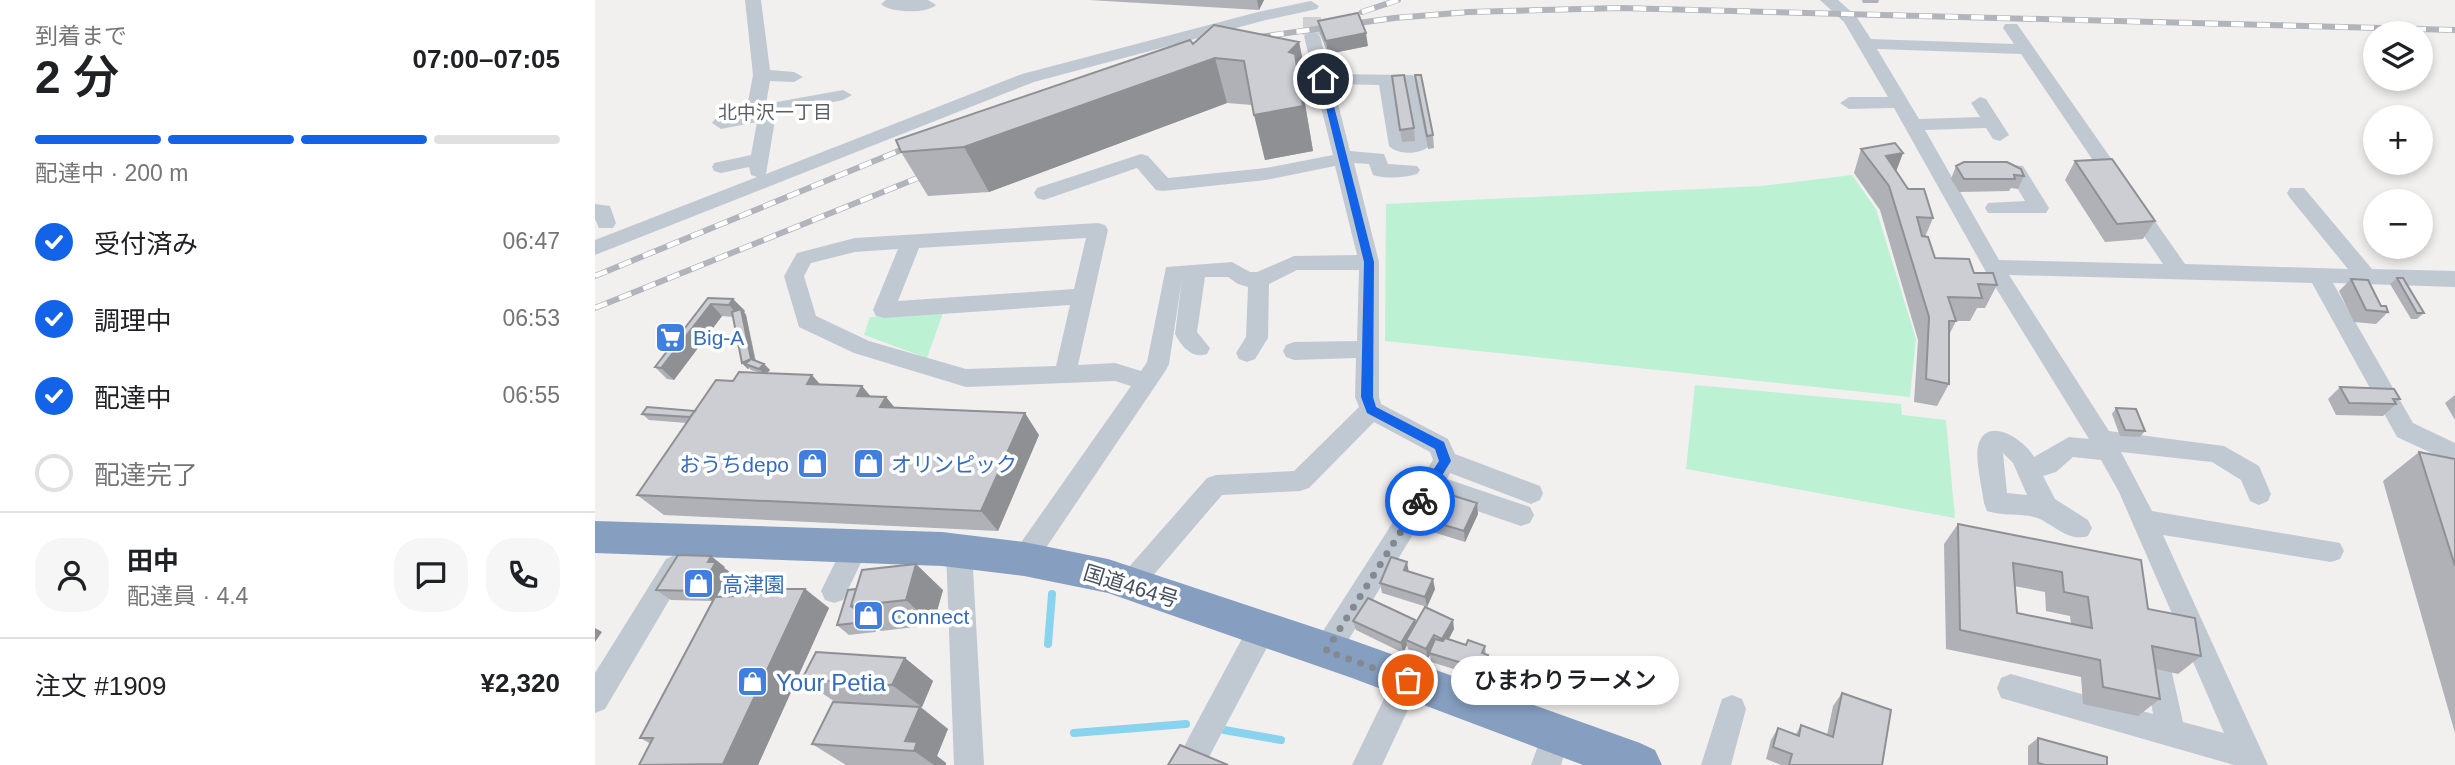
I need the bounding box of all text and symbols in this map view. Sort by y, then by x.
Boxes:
map controls [2363,21,2433,259]
button: layers [2363,21,2433,91]
text: 到着まで [35,23,127,49]
text: 07:00–07:05 [413,44,560,74]
pin [1293,49,1353,109]
text: 2 分 [35,51,119,103]
icon: home [1304,60,1342,98]
district label: 北中沢一丁目 [718,102,832,123]
button: + [2363,105,2433,175]
text: 配達中 · 200 m [35,160,188,186]
button: − [2363,189,2433,259]
icon: check [35,223,73,261]
text: 06:47 [502,228,560,254]
text: 受付済み [94,229,198,259]
icon: check [35,300,73,338]
text: 06:53 [502,305,560,331]
text: 調理中 [94,306,172,336]
supermarket icon: Big-A [653,320,687,354]
place label: Big-A [693,326,744,349]
icon: check [35,377,73,415]
text: 06:55 [502,382,560,408]
text: 配達中 [94,383,172,413]
shop icon: おうちdepo [795,447,829,481]
shop icon: オリンピック [851,447,885,481]
place label: おうちdepo [679,453,789,476]
place label: オリンピック [891,453,1017,476]
text: 配達完了 [94,460,198,490]
courier [1385,466,1455,536]
icon: bike [1401,482,1439,520]
button: person [35,538,109,612]
button: chat [394,538,468,612]
button: phone [486,538,560,612]
text: 田中 [127,546,179,576]
street label: 国道464号 [1081,561,1181,611]
shop icon: 高津園 [682,567,716,601]
place label: 高津園 [722,573,785,596]
text: 配達員 · 4.4 [127,583,248,609]
shop icon: Connect [851,599,885,633]
place label: Connect [891,605,969,628]
pin [1378,650,1438,710]
callout: ひまわりラーメン [1450,656,1677,704]
icon: bag [1389,661,1427,699]
shop icon: Your Petia [736,665,770,699]
text: ひまわりラーメン [1473,667,1657,693]
text: ¥2,320 [480,668,560,698]
place label: Your Petia [776,669,887,696]
text: 注文 #1909 [35,671,167,701]

